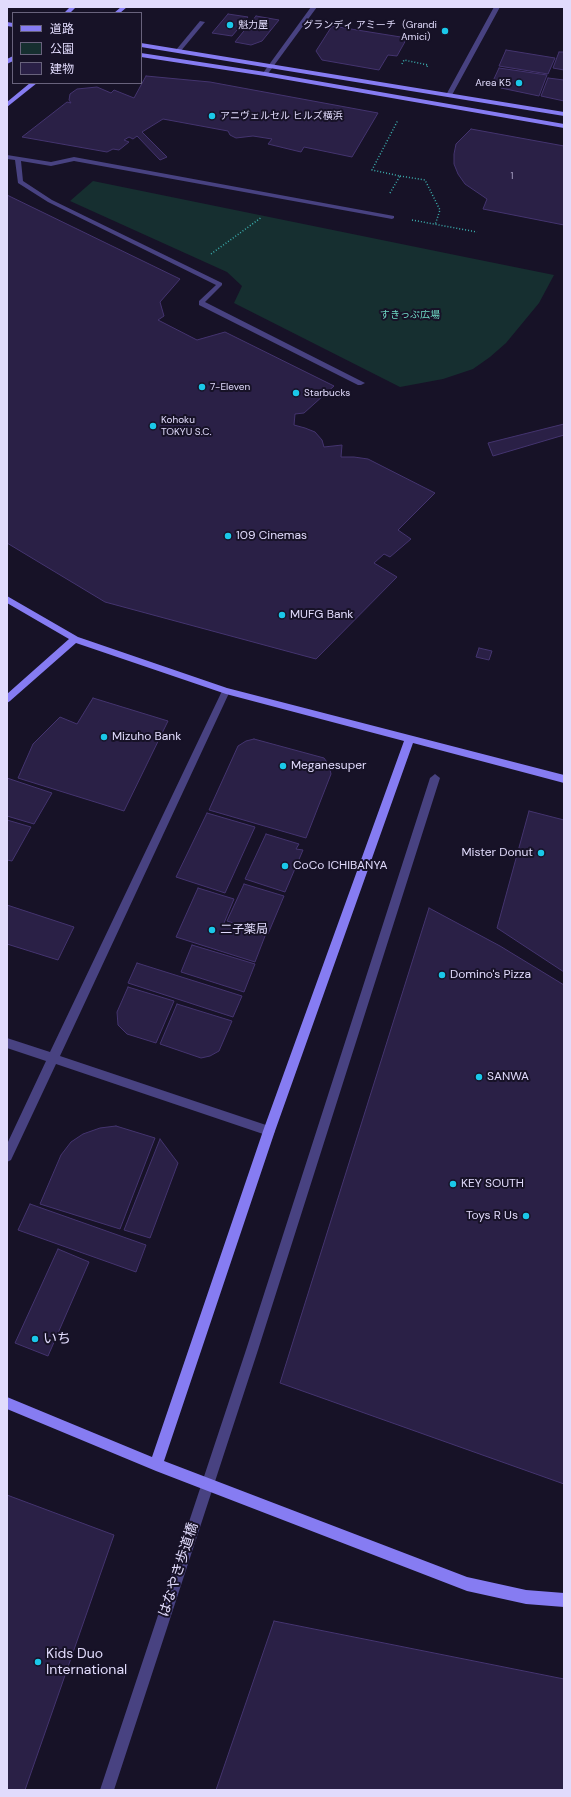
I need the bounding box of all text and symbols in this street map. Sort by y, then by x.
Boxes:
legend [12,12,142,84]
place label: 魁力屋 [238,19,268,31]
place label: グランディ アミーチ（Grandi Amici） [303,19,437,42]
marker: 魁力屋 [225,20,235,30]
text: 道路 [50,21,74,37]
marker: グランディ アミーチ（Grandi Amici） [440,26,450,36]
text: 公園 [50,41,74,57]
text: 建物 [50,61,74,77]
place label: Area K5 [475,77,511,89]
marker: Area K5 [514,78,524,88]
place label: アニヴェルセル ヒルズ横浜 [220,110,343,122]
marker: アニヴェルセル ヒルズ横浜 [207,111,217,121]
house number: 1 [511,172,513,182]
park label: すきっぷ広場 [380,309,440,321]
place label: 7-Eleven [210,381,250,393]
marker: 7-Eleven [197,382,207,392]
place label: Starbucks [304,387,350,399]
marker: Starbucks [291,388,301,398]
place label: Kohoku TOKYU S.C. [161,414,211,438]
marker: Kohoku TOKYU S.C. [148,421,158,431]
place label: 109 Cinemas [236,529,307,543]
marker: 109 Cinemas [223,531,233,541]
place label: MUFG Bank [290,608,353,622]
marker: MUFG Bank [277,610,287,620]
place label: Mizuho Bank [112,730,181,744]
marker: Mizuho Bank [99,732,109,742]
place label: Meganesuper [291,759,366,773]
marker: Meganesuper [278,761,288,771]
place label: Mister Donut [461,846,533,860]
marker: Mister Donut [536,848,546,858]
place label: CoCo ICHIBANYA [293,859,387,873]
marker: CoCo ICHIBANYA [280,861,290,871]
place label: 二子薬局 [220,923,268,937]
marker: 二子薬局 [207,925,217,935]
place label: Domino's Pizza [450,968,531,982]
marker: Domino's Pizza [437,970,447,980]
place label: SANWA [487,1070,529,1084]
marker: SANWA [474,1072,484,1082]
place label: KEY SOUTH [461,1177,524,1191]
marker: KEY SOUTH [448,1179,458,1189]
place label: Toys R Us [466,1209,518,1223]
marker: Toys R Us [521,1211,531,1221]
place label: いち [43,1331,71,1347]
marker: いち [30,1334,40,1344]
street label: はなやき歩道橋 [156,1521,202,1619]
place label: Kids Duo International [46,1646,127,1678]
marker: Kids Duo International [33,1657,43,1667]

